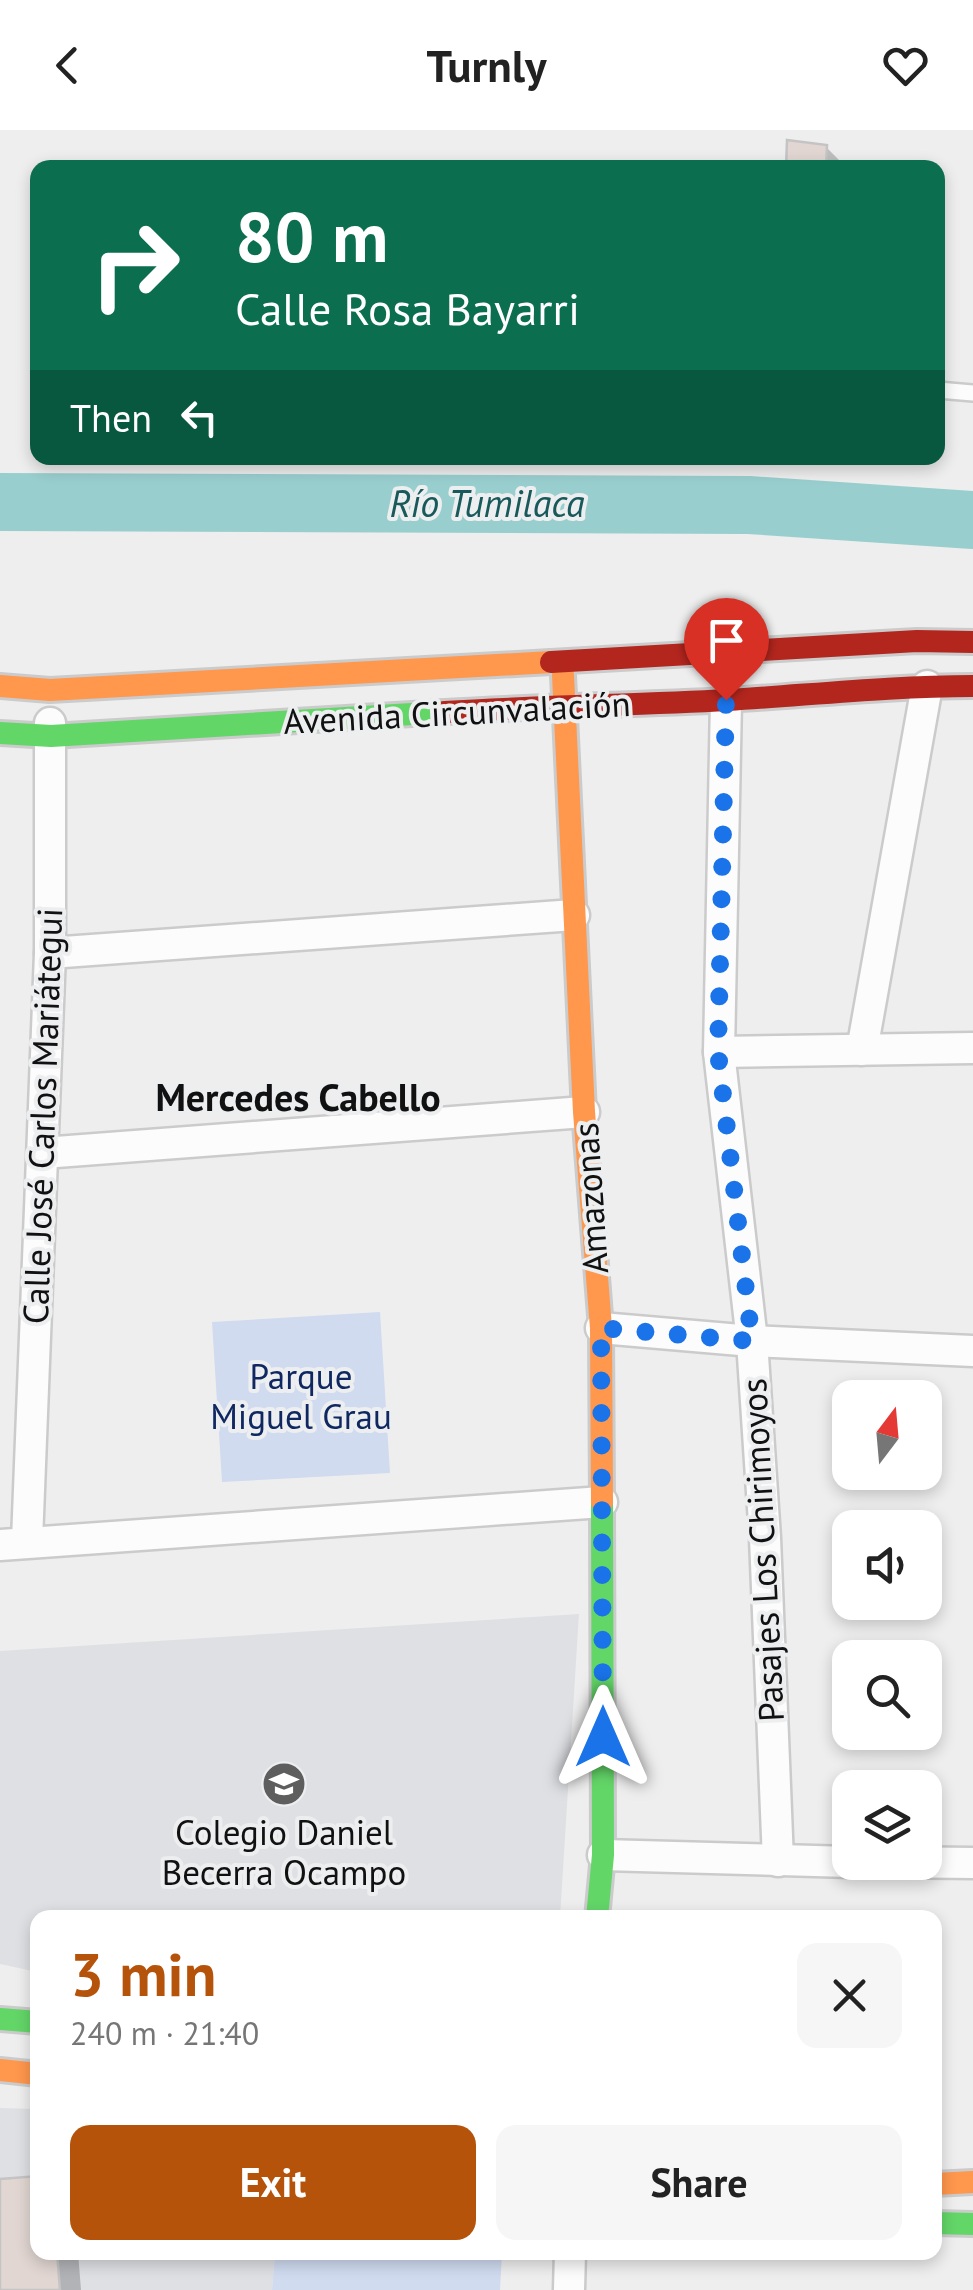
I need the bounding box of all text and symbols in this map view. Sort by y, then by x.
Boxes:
text: Turnly [426,36,547,94]
icon: back [40,38,95,93]
icon: heart [878,38,933,93]
text: 80 m [235,191,388,281]
icon: right [70,200,200,330]
text: Calle Rosa Bayarri [235,279,580,337]
icon: left [172,390,227,445]
text: Then [70,393,152,442]
water label: Río Tumilaca [389,478,585,527]
pin [684,598,769,701]
icon: arrive [699,613,754,668]
street label: Avenida Circunvalación [282,680,632,744]
street label: Calle José Carlos Mariátegui [12,907,72,1325]
district label: Mercedes Cabello [155,1072,441,1121]
street label: Amazonas [562,1121,618,1275]
park label: Parque Miguel Grau [210,1353,392,1439]
street label: Pasajes Los Chirimoyos [730,1377,794,1723]
north arrow [832,1380,942,1490]
map controls [832,1380,942,1880]
button: sound [832,1510,942,1620]
button: search [832,1640,942,1750]
position arrow [551,1685,655,1789]
school or university icon: Colegio Daniel Becerra Ocampo [261,1761,307,1807]
button: layers [832,1770,942,1880]
place label: Colegio Daniel Becerra Ocampo [162,1809,406,1895]
text: 3 min [70,1935,216,2013]
button: close [797,1943,902,2048]
text: 240 m · 21:40 [70,2012,259,2054]
button: Exit [70,2125,476,2240]
button: Share [496,2125,902,2240]

